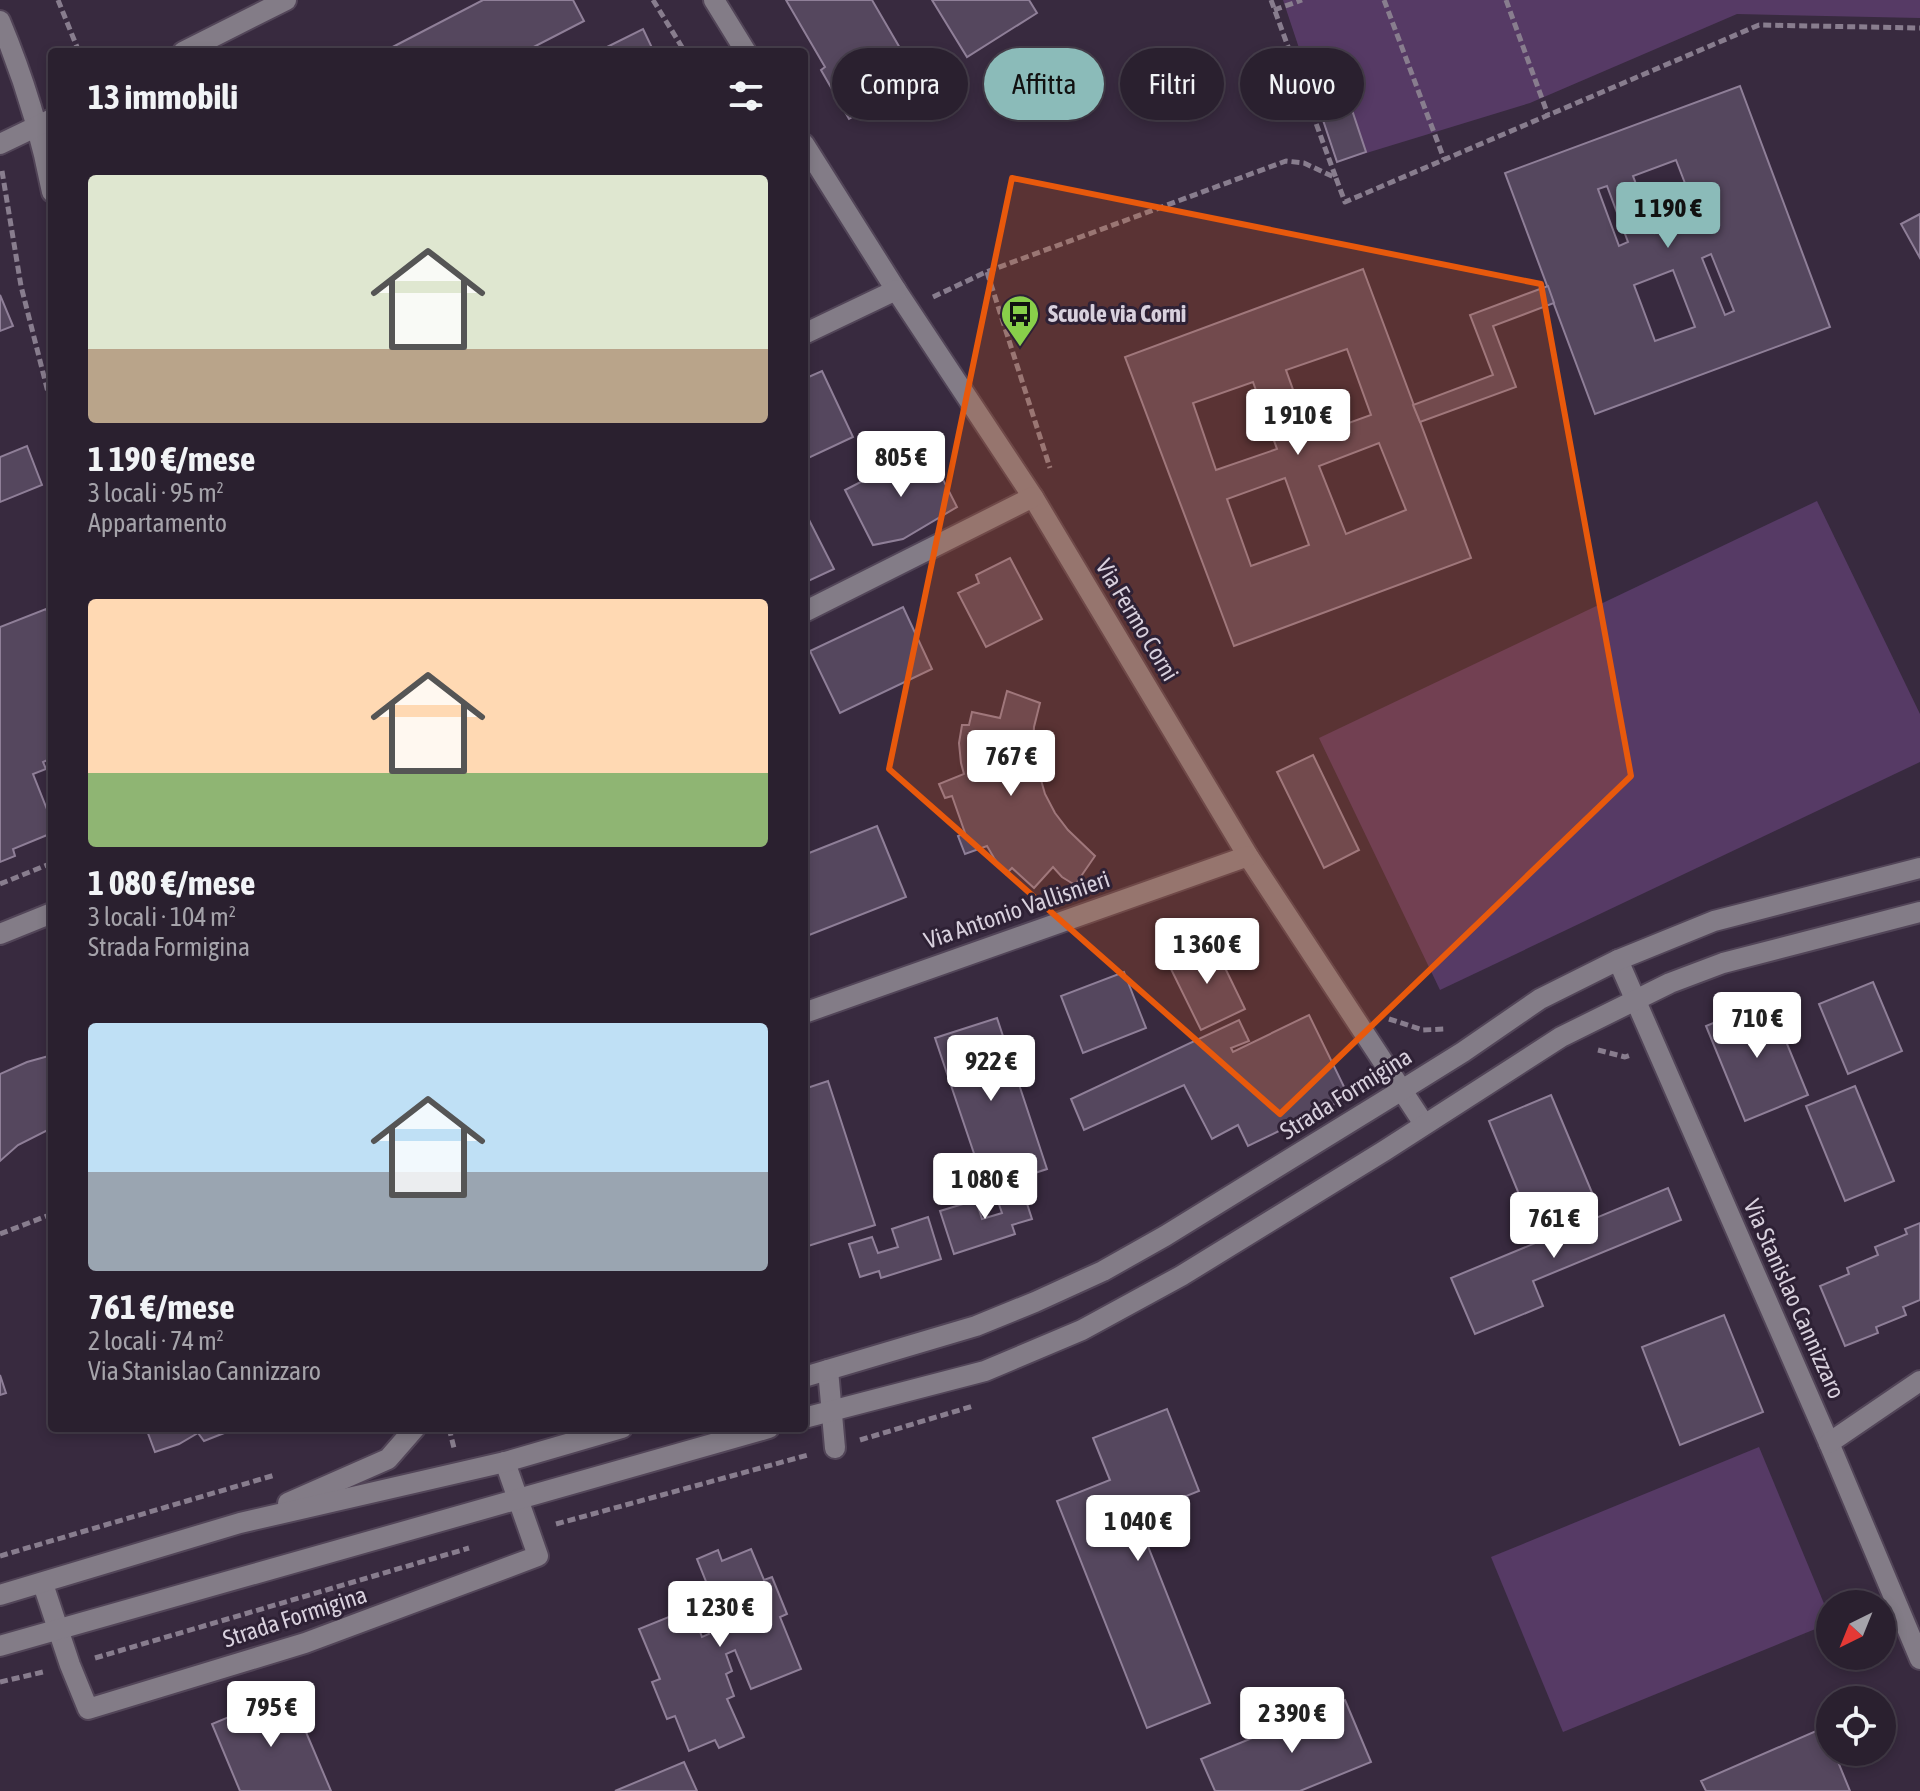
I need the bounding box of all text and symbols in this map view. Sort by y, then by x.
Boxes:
chip: Compra [832,48,968,120]
chip: Affitta [984,48,1104,120]
chip: Filtri [1120,48,1224,120]
chip: Nuovo [1240,48,1364,120]
icon: filters [724,74,768,118]
text: 13 immobili [88,77,238,116]
pin: 1 190 € [1594,182,1742,250]
text: 1 190 € [1634,193,1702,223]
icon: home [356,227,500,371]
bus stop icon: Scuole via Corni [999,293,1041,348]
place label: Scuole via Corni [1048,300,1186,327]
pin: 1 910 € [1224,389,1372,457]
text: 1 910 € [1264,400,1332,430]
pin: 805 € [845,431,957,499]
text: 1 190 €/mese [88,439,255,478]
text: 805 € [875,442,927,472]
text: 3 locali · 95 m² [88,478,224,508]
text: Appartamento [88,508,227,538]
street label: Via Fermo Corni [1091,554,1184,685]
icon: home [356,651,500,795]
pin: 767 € [955,730,1067,798]
text: 767 € [985,741,1037,771]
text: 1 080 €/mese [88,863,255,902]
street label: Via Antonio Vallisnieri [921,865,1113,954]
text: 3 locali · 104 m² [88,902,236,932]
pin: 1 360 € [1133,918,1281,986]
text: 1 360 € [1173,929,1241,959]
text: Strada Formigina [88,932,250,962]
pin: 710 € [1701,992,1813,1060]
text: 710 € [1731,1003,1783,1033]
pin: 922 € [935,1035,1047,1103]
street label: Strada Formigina [1275,1042,1416,1145]
text: 922 € [965,1046,1017,1076]
icon: home [356,1075,500,1219]
pin: 1 080 € [911,1153,1059,1221]
text: 1 080 € [951,1164,1019,1194]
pin: 761 € [1498,1192,1610,1260]
street label: Via Stanislao Cannizzaro [1738,1195,1851,1403]
text: 761 € [1528,1203,1580,1233]
text: 761 €/mese [88,1287,235,1326]
text: 2 locali · 74 m² [88,1326,224,1356]
text: Via Stanislao Cannizzaro [88,1356,321,1386]
pin: 1 040 € [1064,1495,1212,1563]
text: 1 040 € [1104,1506,1172,1536]
street label: Strada Formigina [220,1581,370,1652]
pin: 1 230 € [646,1581,794,1649]
north arrow [1816,1590,1896,1670]
map controls [1816,1590,1896,1766]
text: 1 230 € [686,1592,754,1622]
pin: 795 € [215,1681,327,1749]
button: locate [1816,1686,1896,1766]
pin: 2 390 € [1218,1687,1366,1755]
text: 795 € [245,1692,297,1722]
text: 2 390 € [1258,1698,1326,1728]

